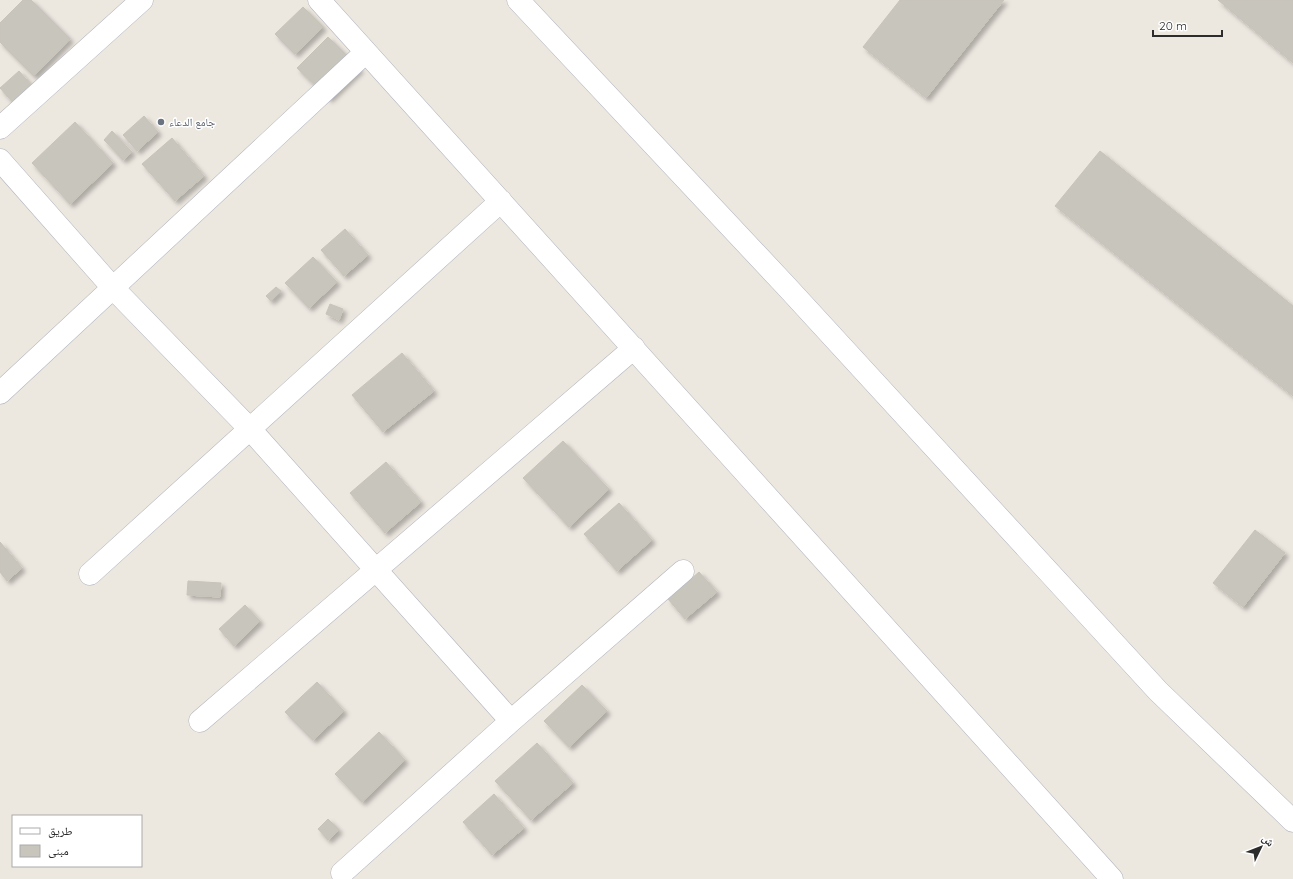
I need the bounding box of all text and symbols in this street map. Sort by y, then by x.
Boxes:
scale bar [1153,12,1222,38]
text: 20 m [1159,18,1187,33]
place label: جامع الدعاء [169,115,215,129]
marker: جامع الدعاء [156,117,166,127]
legend [12,815,142,867]
text: طريق [48,823,73,838]
north arrow [1241,827,1281,867]
text: ش [1258,831,1278,850]
text: مبنى [48,843,69,858]

